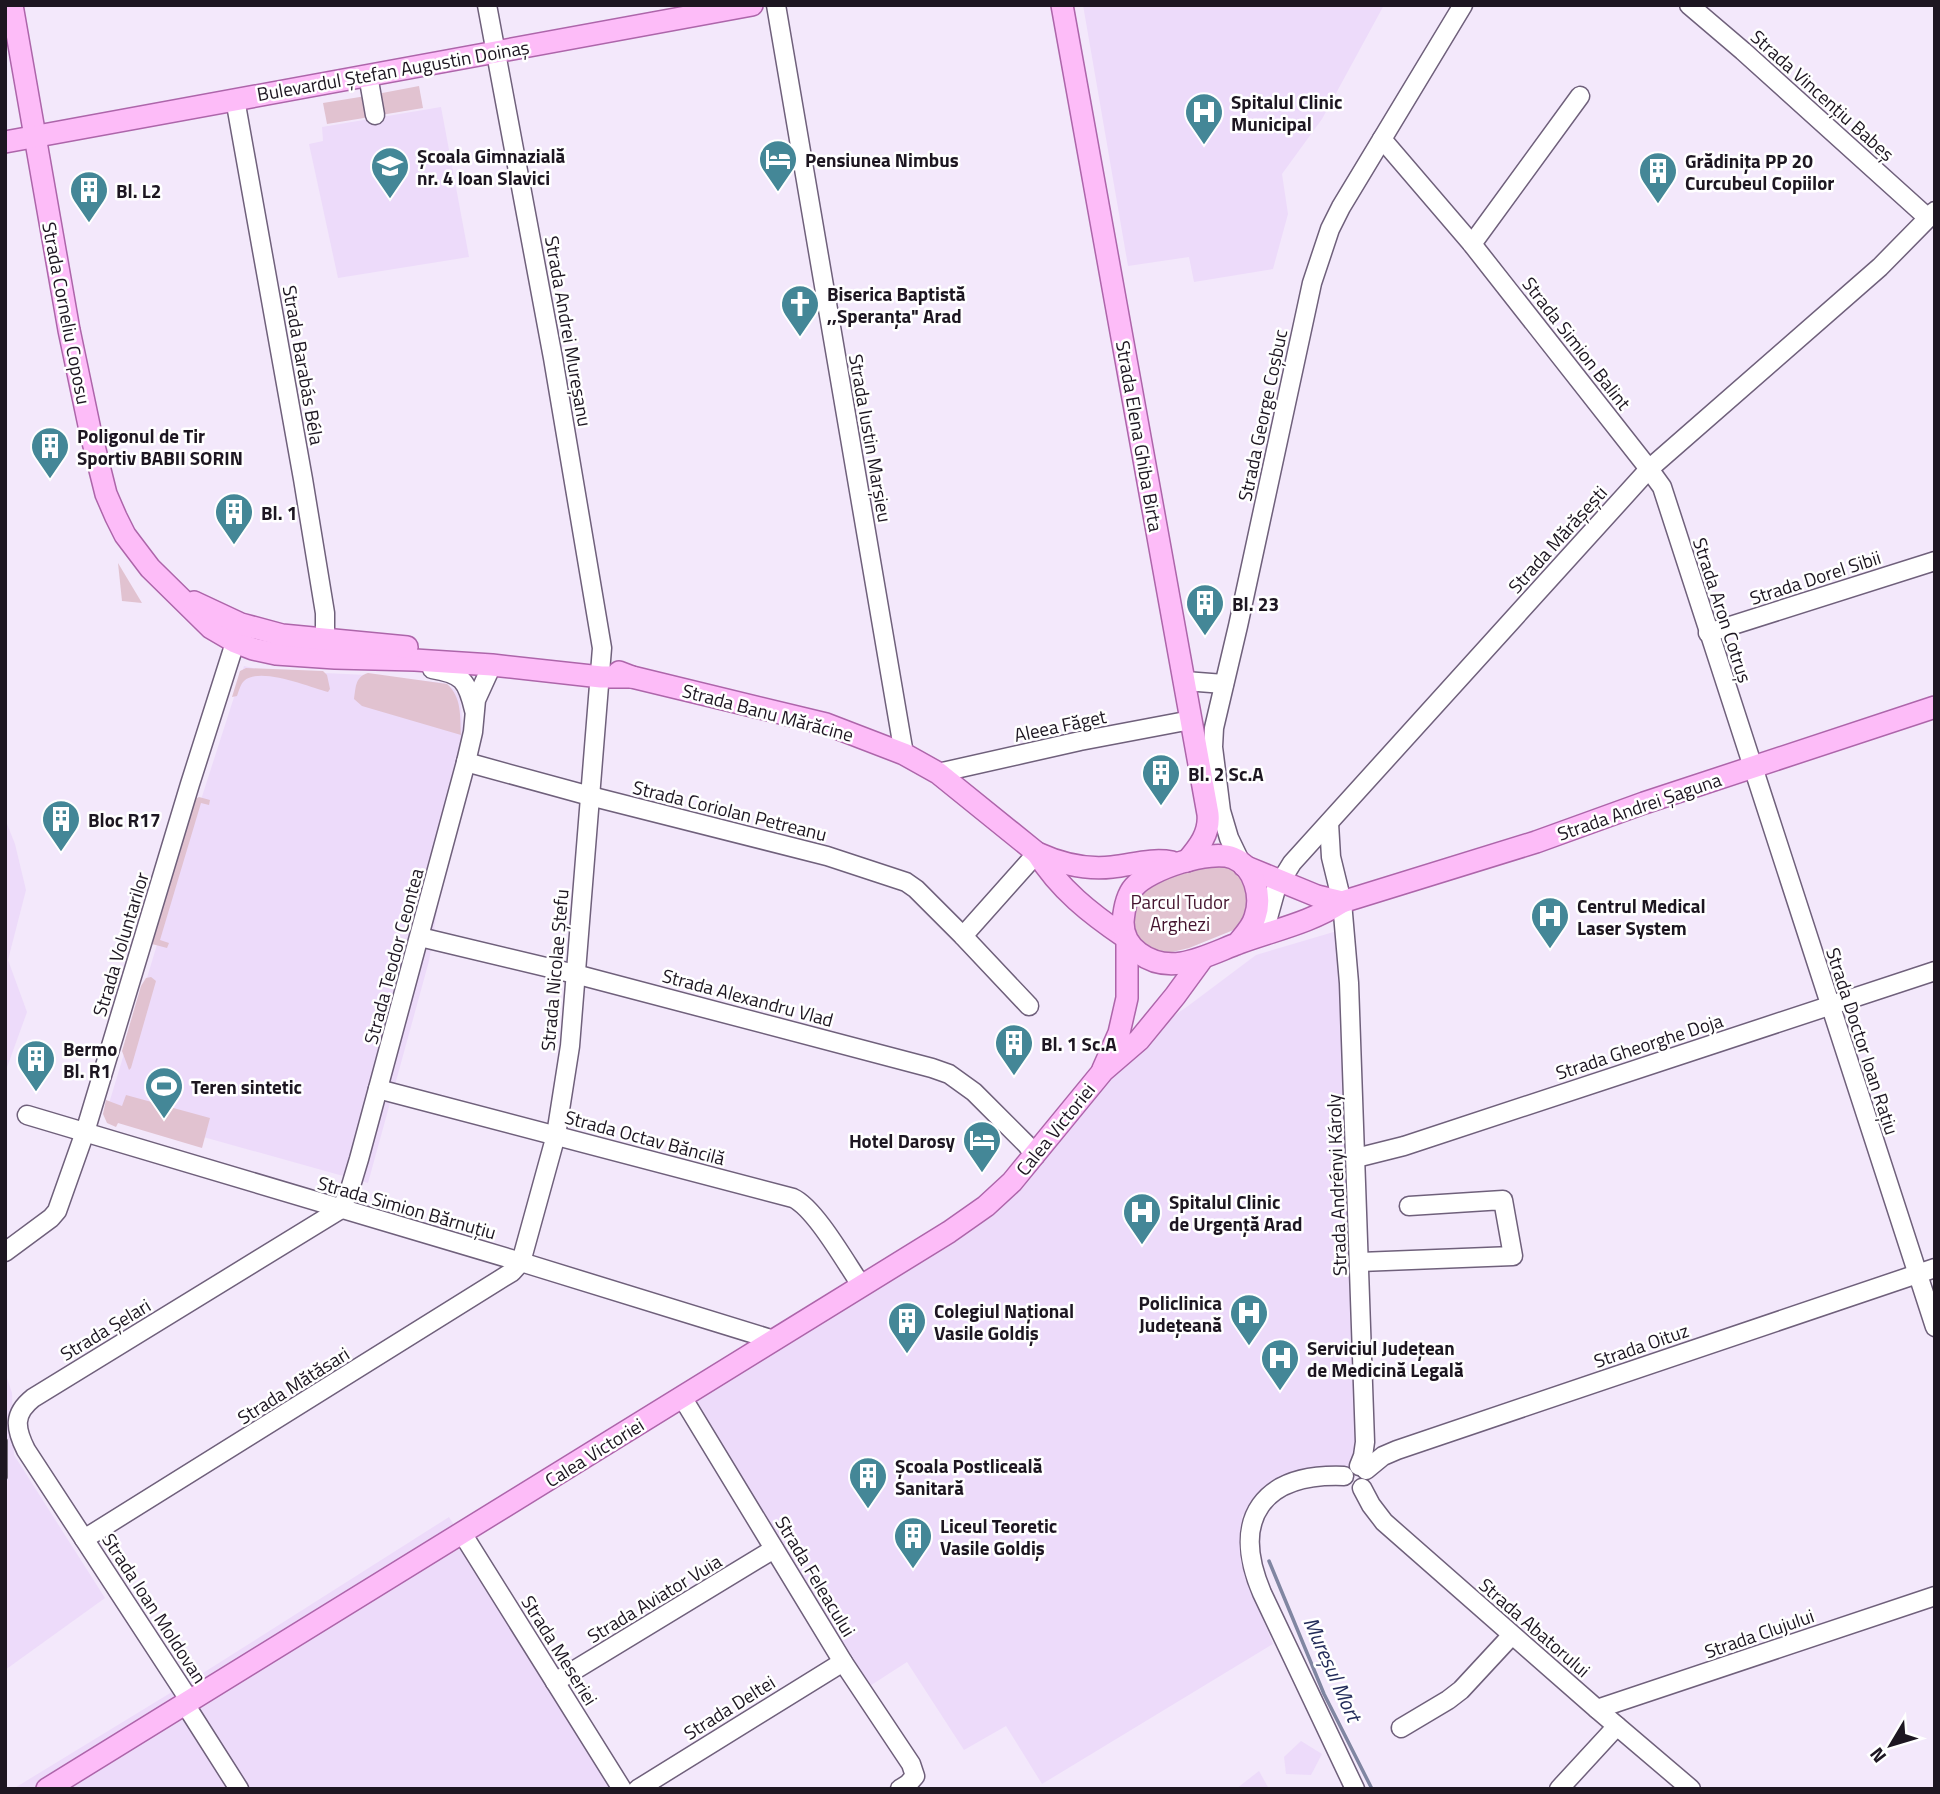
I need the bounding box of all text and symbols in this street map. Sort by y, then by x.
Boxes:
street label: Strada Vincențiu Babeș [1745,22,1901,168]
street label: Bulevardul Ștefan Augustin Doinaș [255,32,532,108]
place label: Spitalul Clinic Municipal [1231,87,1342,138]
hospital icon: Spitalul Clinic Municipal [1183,91,1225,146]
hotel icon: Pensiunea Nimbus [757,138,799,193]
place label: Școala Gimnazială nr. 4 Ioan Slavici [417,141,566,192]
school or university icon: Școala Gimnazială nr. 4 Ioan Slavici [369,145,411,200]
place label: Pensiunea Nimbus [805,145,959,174]
place label: Grădinița PP 20 Curcubeul Copiilor [1685,146,1834,197]
building icon: Grădinița PP 20 Curcubeul Copiilor [1637,150,1679,205]
building icon: Bl. L2 [68,169,110,224]
place label: Bl. L2 [116,176,161,205]
street label: Strada Corneliu Coposu [35,219,99,407]
street label: Strada Andrei Mureșanu [538,233,600,429]
street label: Strada Simion Balint [1516,270,1639,416]
place label: Biserica Baptistă ,,Speranța" Arad [827,279,966,330]
street label: Strada Barabás Béla [276,283,332,448]
church icon: Biserica Baptistă ,,Speranța" Arad [779,283,821,338]
street label: Strada George Coșbuc [1230,326,1294,504]
street label: Strada Elena Ghiba Birta [1109,338,1171,534]
street label: Strada Iustin Marșieu [842,352,900,524]
place label: Poligonul de Tir Sportiv BABII SORIN [77,421,243,472]
building icon: Poligonul de Tir Sportiv BABII SORIN [29,425,71,480]
street label: Strada Mărășești [1501,479,1613,599]
building icon: Bl. 1 [213,491,255,546]
place label: Bl. 1 [261,498,297,527]
street label: Strada Aron Cotruș [1686,534,1760,686]
street label: Strada Dorel Sibii [1746,542,1884,612]
building icon: Bl. 23 [1184,582,1226,637]
place label: Bl. 23 [1232,589,1279,618]
street label: Strada Banu Mărăcine [679,675,857,749]
street label: Aleea Făget [1011,701,1109,749]
building icon: Bl. 2 Sc.A [1140,752,1182,807]
place label: Bl. 2 Sc.A [1188,759,1264,788]
street label: Strada Andrei Șaguna [1553,764,1725,848]
street label: Strada Coriolan Petreanu [630,772,830,848]
building icon: Bloc R17 [40,798,82,853]
place label: Bloc R17 [88,805,161,834]
street label: Strada Teodor Ceontea [356,864,431,1047]
street label: Strada Voluntarilor [84,868,156,1020]
park label: Parcul Tudor Arghezi [1130,887,1230,938]
street label: Strada Nicolae Ștefu [532,888,576,1052]
place label: Centrul Medical Laser System [1577,891,1706,942]
hospital icon: Centrul Medical Laser System [1529,895,1571,950]
street label: Strada Doctor Ioan Rațiu [1819,944,1907,1138]
street label: Strada Alexandru Vlad [659,960,837,1034]
street label: Strada Gheorghe Doja [1552,1005,1727,1087]
building icon: Bl. 1 Sc.A [993,1022,1035,1077]
place label: Bl. 1 Sc.A [1041,1029,1117,1058]
place label: Bermo Bl. R1 [63,1034,117,1085]
building icon: Bermo Bl. R1 [15,1038,57,1093]
sports icon: Teren sintetic [143,1065,185,1120]
place label: Teren sintetic [191,1072,302,1101]
street label: Calea Victoriei [1008,1076,1102,1182]
street label: Strada Andrényi Károly [1318,1093,1354,1277]
street label: Strada Octav Băncilă [562,1102,729,1172]
hotel icon: Hotel Darosy [961,1119,1003,1174]
place label: Hotel Darosy [849,1126,955,1155]
street label: Strada Simion Bărnuțiu [314,1168,500,1246]
place label: Spitalul Clinic de Urgență Arad [1169,1187,1303,1238]
hospital icon: Spitalul Clinic de Urgență Arad [1121,1191,1163,1246]
place label: Policlinica Județeană [1139,1288,1222,1339]
street label: Strada Șelari [54,1291,156,1367]
hospital icon: Policlinica Județeană [1228,1292,1270,1347]
place label: Colegiul Național Vasile Goldiș [934,1296,1074,1347]
building icon: Colegiul Național Vasile Goldiș [886,1300,928,1355]
street label: Strada Oituz [1590,1315,1692,1375]
place label: Serviciul Județean de Medicină Legală [1307,1333,1464,1384]
hospital icon: Serviciul Județean de Medicină Legală [1259,1337,1301,1392]
street label: Strada Mătăsari [231,1339,355,1431]
street label: Calea Victoriei [539,1410,649,1494]
place label: Școala Postliceală Sanitară [895,1451,1043,1502]
building icon: Școala Postliceală Sanitară [847,1455,889,1510]
street label: Strada Feleacului [768,1510,864,1642]
place label: Liceul Teoretic Vasile Goldiș [940,1511,1057,1562]
building icon: Liceul Teoretic Vasile Goldiș [892,1515,934,1570]
street label: Strada Ioan Moldovan [95,1527,215,1689]
street label: Strada Aviator Vuia [581,1546,727,1650]
street label: Strada Abatorului [1473,1570,1597,1684]
street label: Strada Meseriei [515,1589,605,1711]
street label: Strada Clujului [1700,1601,1818,1665]
water label: Mureșul Mort [1296,1612,1371,1729]
street label: Strada Deltei [678,1667,780,1747]
north arrow [1856,1710,1926,1780]
text: N [1862,1742,1893,1770]

